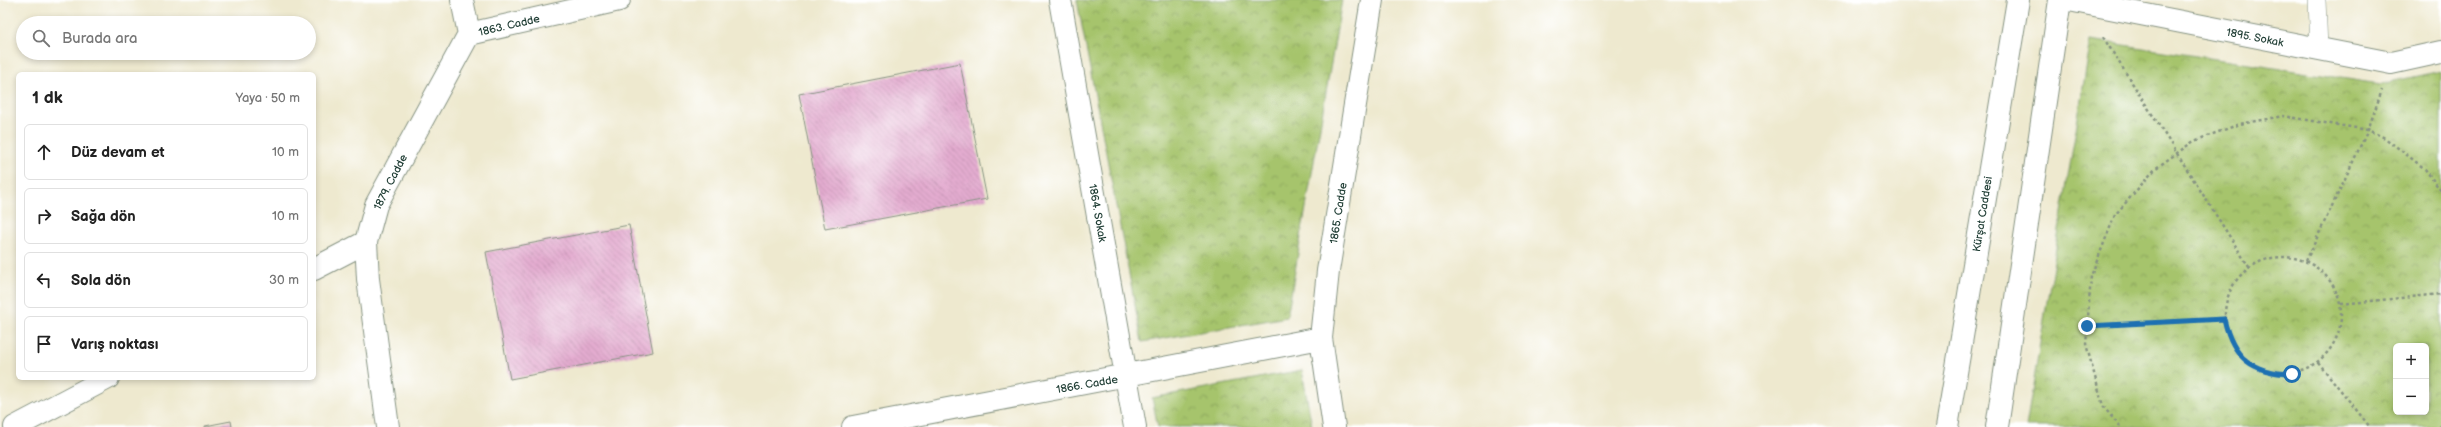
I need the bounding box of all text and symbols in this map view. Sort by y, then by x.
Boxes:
street label: 1863. Cadde [477,12,541,39]
search box [16,16,316,60]
street label: 1895. Sokak [2225,26,2285,50]
icon: search [30,27,52,49]
text: Burada ara [62,29,137,48]
text: 1 dk [32,88,63,108]
text: Yaya · 50 m [235,90,300,106]
icon: ahead [33,141,55,163]
text: Düz devam et [71,143,165,162]
text: 10 m [272,144,299,160]
street label: 1879. Cadde [371,152,410,212]
street label: Kürşat Caddesi [1970,175,1995,253]
street label: 1865. Cadde [1327,181,1350,245]
street label: 1864. Sokak [1086,183,1109,244]
icon: right [33,205,55,227]
text: Sağa dön [71,207,136,226]
text: 10 m [272,208,299,224]
icon: left [33,269,55,291]
text: Sola dön [71,271,131,290]
text: 30 m [269,272,299,288]
route end [2078,317,2096,335]
icon: arrive [33,333,55,355]
text: Varış noktası [71,335,158,354]
map controls [2393,343,2429,415]
button: + [2393,343,2429,379]
route start [2283,365,2301,383]
street label: 1866. Cadde [1055,373,1119,396]
button: − [2393,379,2429,415]

